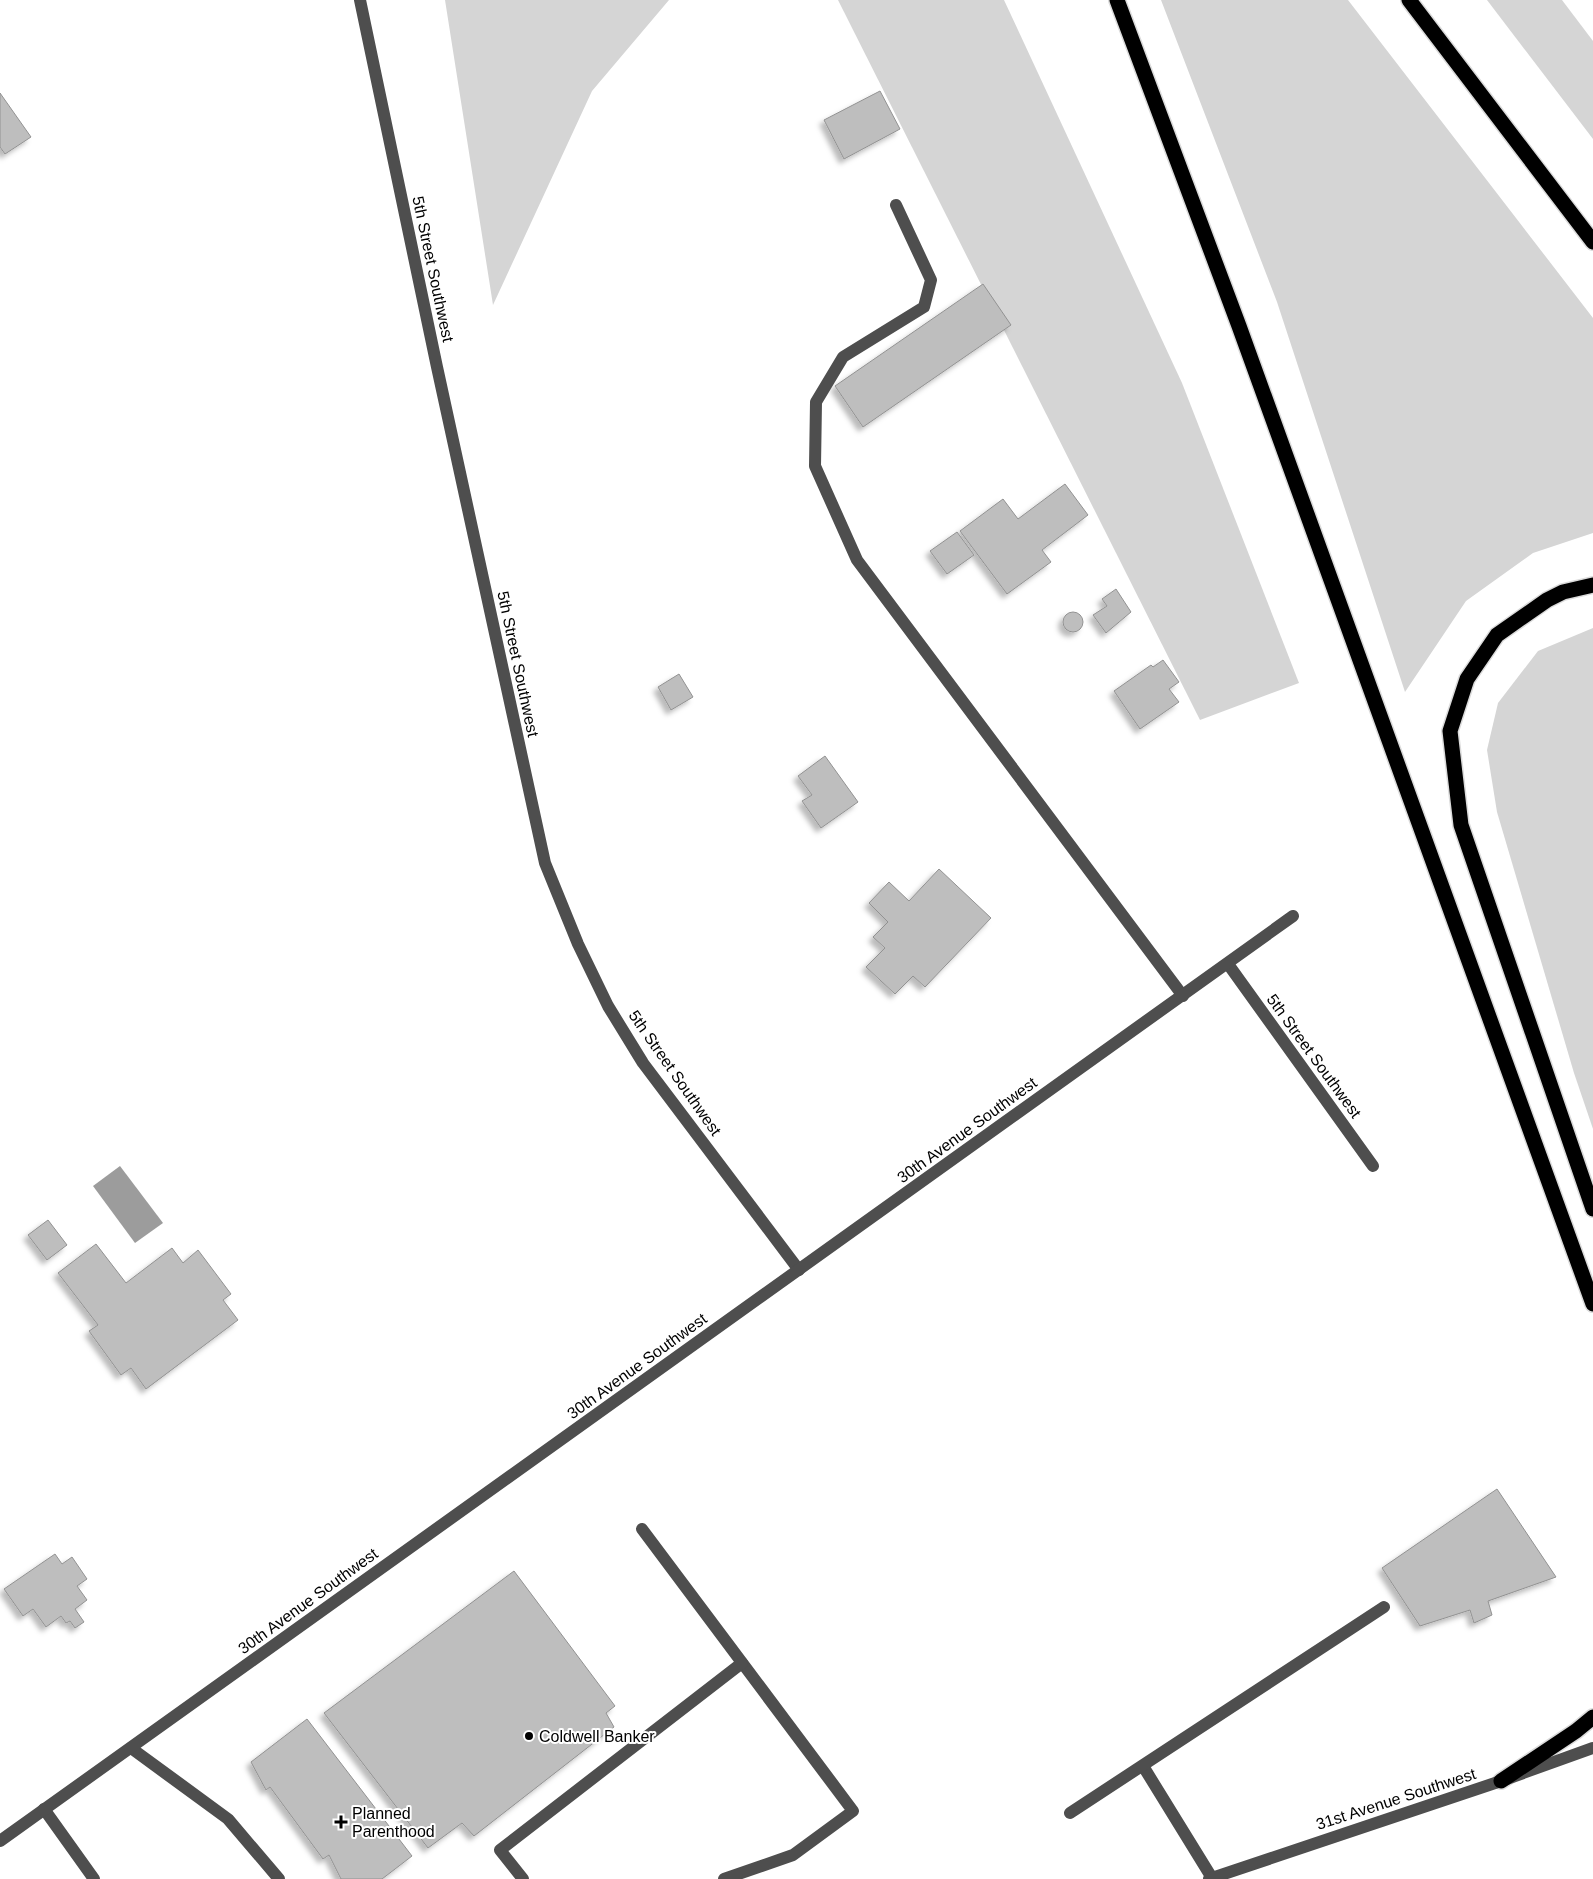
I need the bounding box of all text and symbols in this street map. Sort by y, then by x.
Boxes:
street label: 5th Street Southwest [409,195,457,344]
street label: 5th Street Southwest [494,590,542,739]
street label: 5th Street Southwest [1263,991,1365,1122]
street label: 5th Street Southwest [625,1007,725,1139]
street label: 30th Avenue Southwest [894,1073,1040,1186]
street label: 30th Avenue Southwest [564,1309,710,1422]
street label: 30th Avenue Southwest [235,1544,381,1657]
place label: Coldwell Banker [539,1728,655,1745]
marker: Coldwell Banker [523,1730,535,1742]
street label: 31st Avenue Southwest [1314,1765,1479,1833]
place label: Planned Parenthood [352,1805,435,1840]
marker: Planned Parenthood [334,1815,348,1829]

